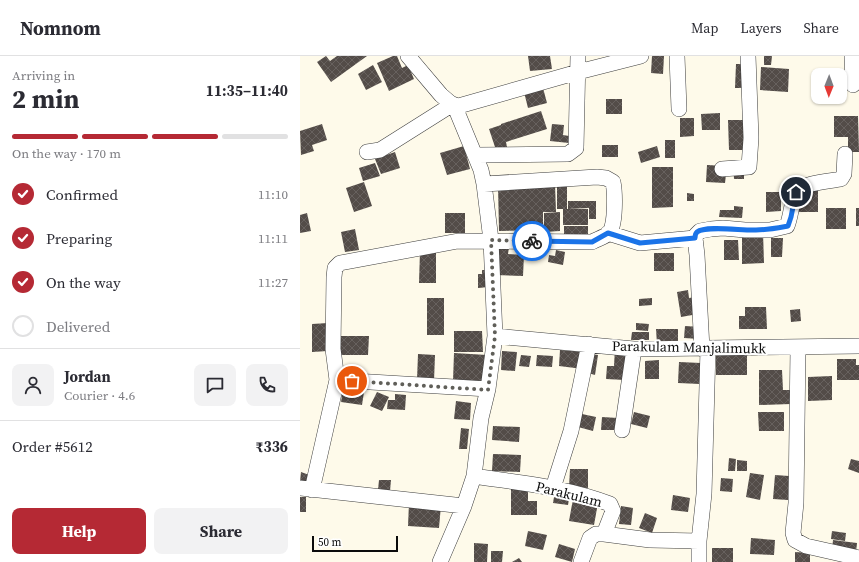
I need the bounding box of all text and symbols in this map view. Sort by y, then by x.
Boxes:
text: Nomnom [20,15,101,41]
text: Map [691,18,718,38]
text: Layers [740,18,782,38]
text: Share [804,18,839,38]
text: Arriving in [12,67,75,84]
north arrow [811,68,847,104]
map controls [811,68,847,104]
text: 11:35–11:40 [206,80,288,101]
text: 2 min [12,81,79,117]
text: On the way · 170 m [12,145,121,162]
pin [779,175,813,209]
icon: home [785,181,807,203]
icon: check [12,183,34,205]
text: Confirmed [46,184,118,205]
text: 11:10 [258,186,288,203]
courier [512,221,552,261]
icon: check [12,227,34,249]
text: Preparing [46,228,112,249]
text: 11:11 [258,230,288,247]
icon: bike [521,230,543,252]
icon: check [12,271,34,293]
text: On the way [46,272,121,293]
text: 11:27 [258,274,288,291]
text: Delivered [46,316,110,337]
street label: Parakulam Manjalimukk [612,336,767,358]
button: person [12,364,54,406]
button: chat [194,364,236,406]
button: phone [246,364,288,406]
pin [335,364,369,398]
text: Jordan [64,366,111,387]
icon: bag [341,370,363,392]
text: Courier · 4.6 [64,387,135,404]
text: Order #5612 [12,436,93,457]
text: ₹336 [255,436,288,457]
street label: Parakulam [534,476,605,512]
button: Help [12,508,146,554]
button: Share [154,508,288,554]
scale bar [312,534,398,553]
text: 50 m [318,535,341,550]

